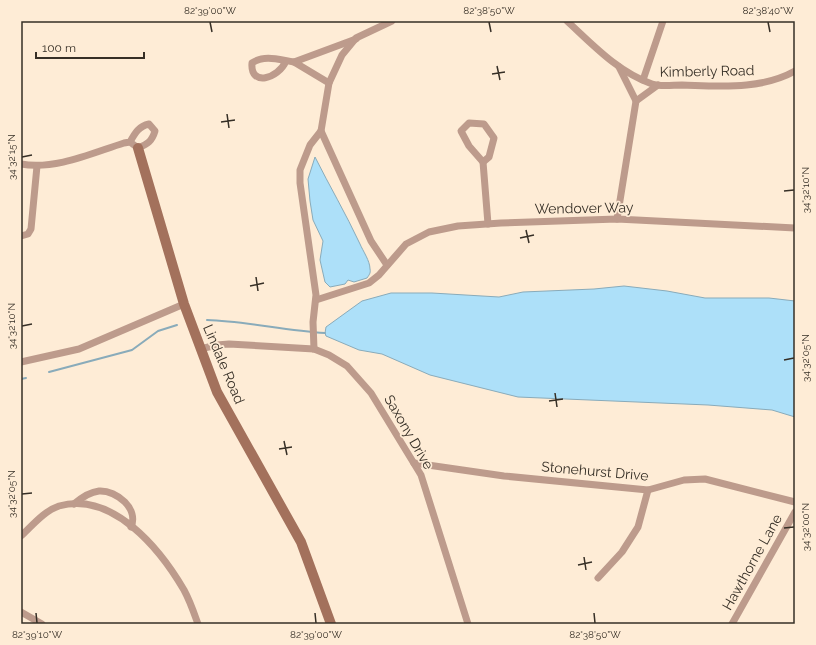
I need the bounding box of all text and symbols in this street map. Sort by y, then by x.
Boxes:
text: 82°39'00"W [184,5,237,16]
text: 82°38'50"W [463,5,515,16]
text: 82°38'40"W [743,5,794,16]
scale bar [36,34,144,60]
text: 100 m [42,41,76,55]
street label: Kimberly Road [660,62,754,80]
text: 34°32'15"N [6,134,17,180]
text: 34°32'10"N [800,167,811,213]
street label: Wendover Way [534,199,634,217]
text: 34°32'10"N [6,303,17,349]
street label: Lindale Road [200,322,248,406]
text: 34°32'05"N [800,334,811,382]
street label: Saxony Drive [381,392,437,472]
street label: Stonehurst Drive [541,458,649,484]
text: 34°32'05"N [6,470,17,518]
text: 34°32'00"N [800,503,811,551]
street label: Hawthorne Lane [719,511,785,613]
text: 82°39'10"W [12,629,63,640]
text: 82°39'00"W [290,629,343,640]
text: 82°38'50"W [569,629,621,640]

